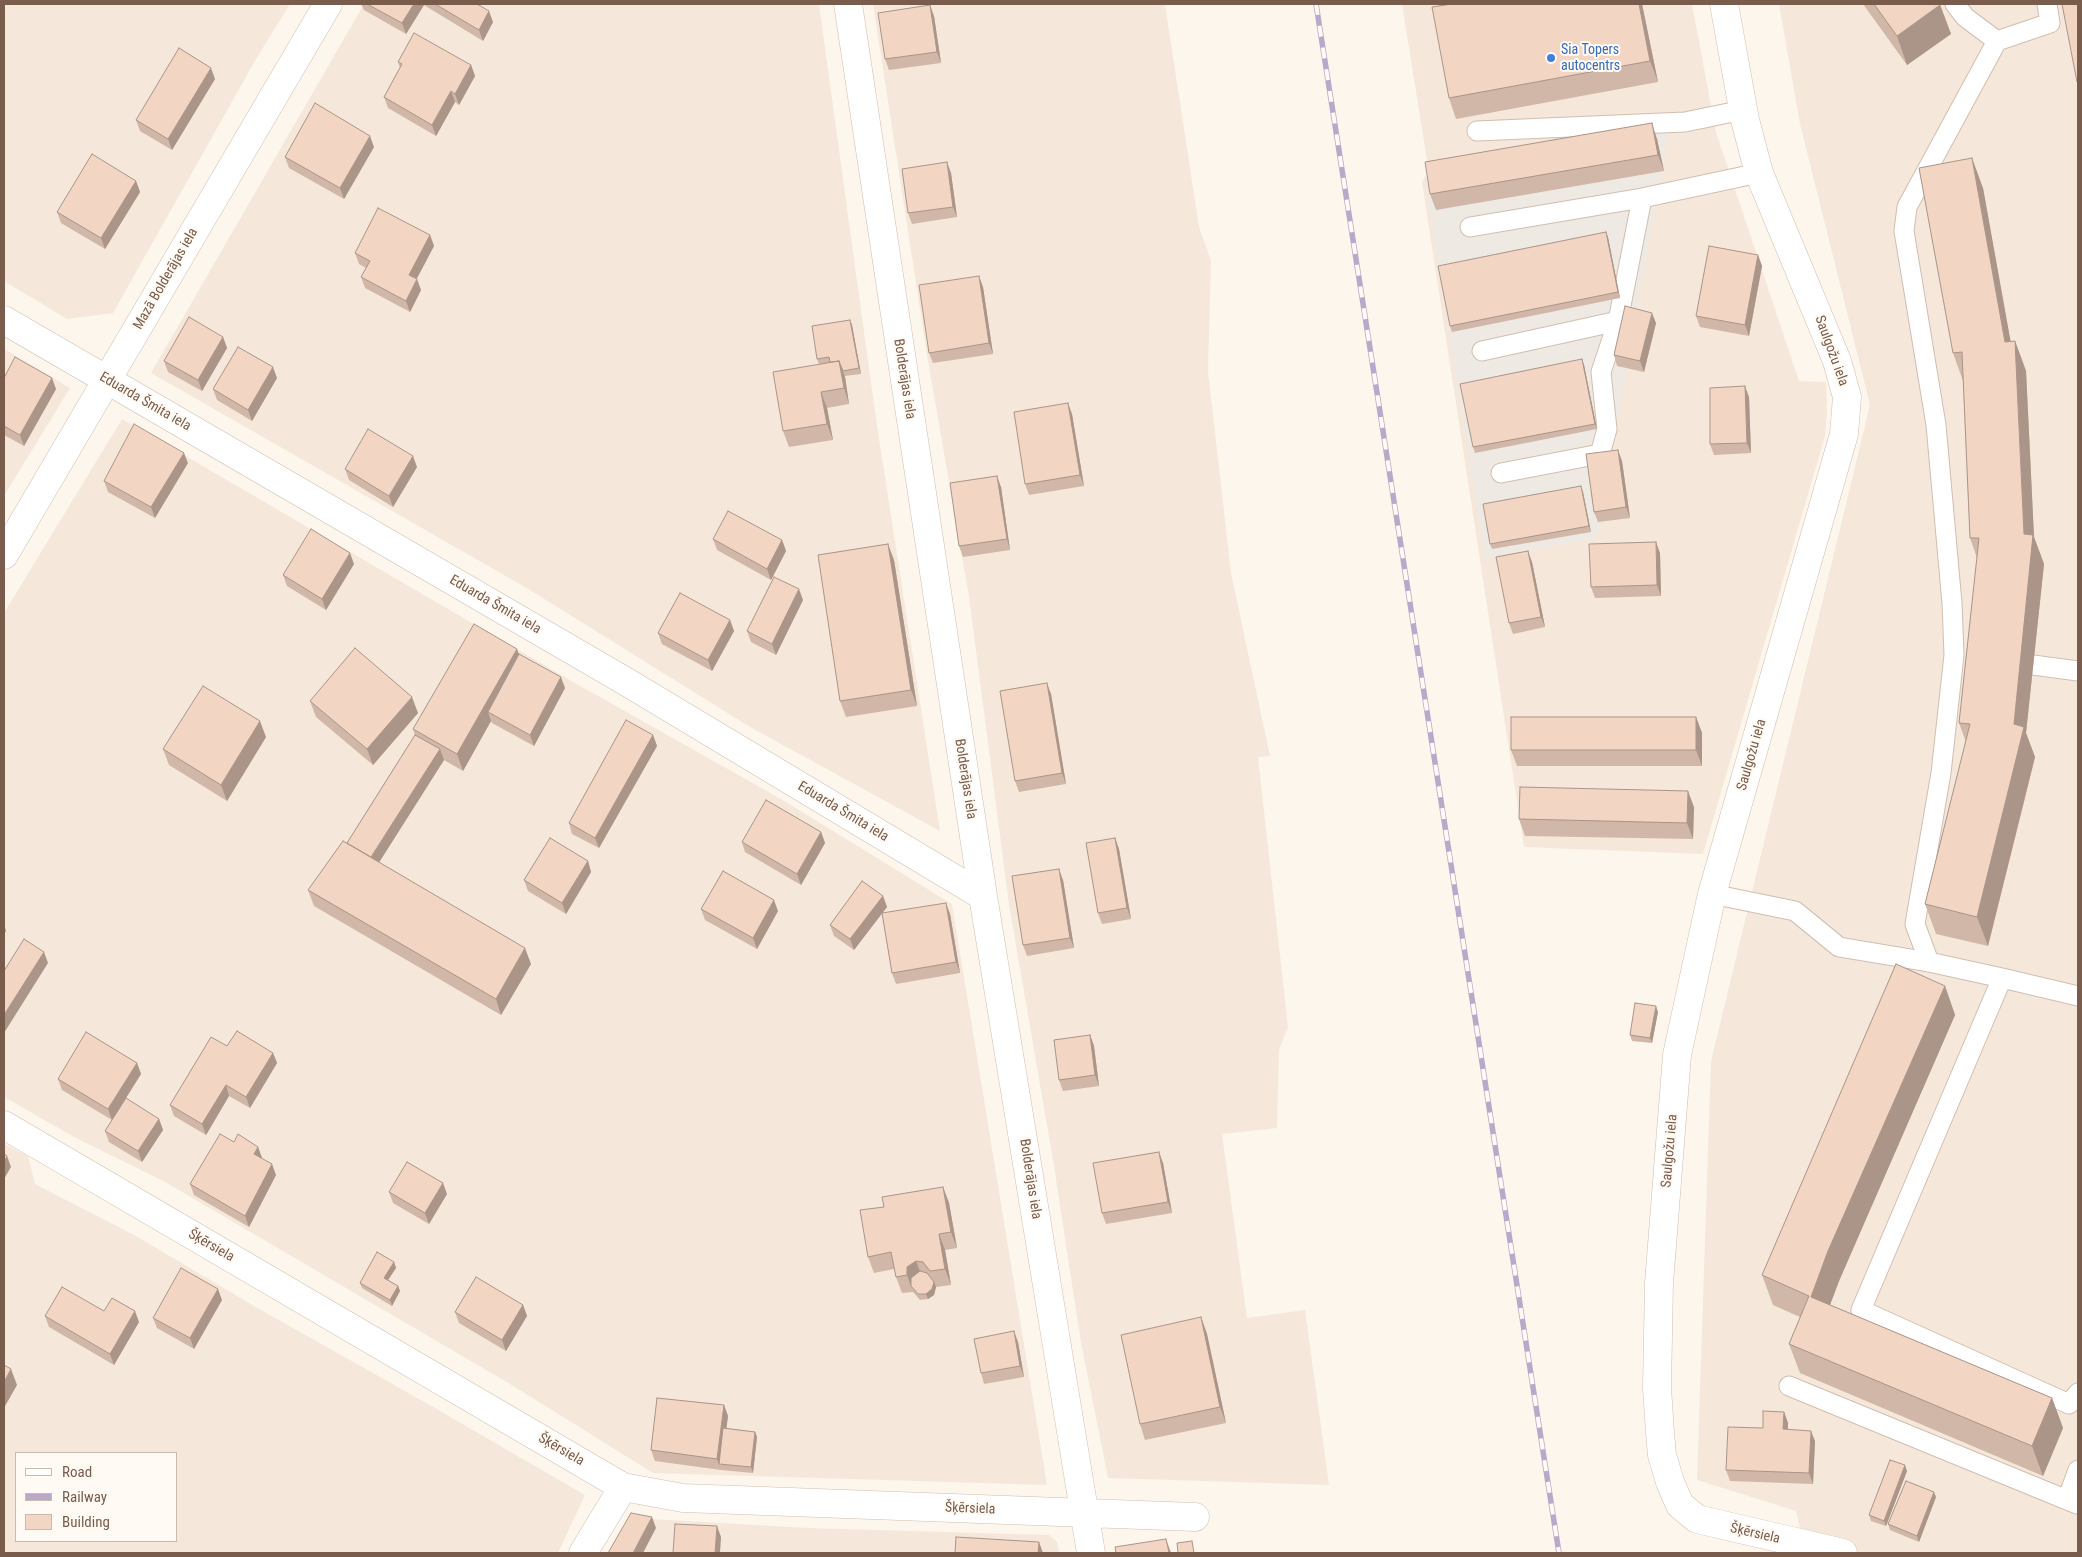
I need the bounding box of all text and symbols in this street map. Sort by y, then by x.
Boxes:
place label: Sia Topers autocentrs [1561,42,1620,74]
marker: Sia Topers autocentrs [1545,52,1557,64]
street label: Mazā Bolderājas iela [130,225,202,333]
street label: Saulgožu iela [1811,314,1851,388]
street label: Bolderājas iela [889,338,919,420]
street label: Eduarda Šmita iela [96,369,194,435]
street label: Eduarda Šmita iela [446,572,544,638]
street label: Saulgožu iela [1734,717,1770,793]
street label: Bolderājas iela [950,738,980,820]
street label: Eduarda Šmita iela [795,778,891,846]
street label: Saulgožu iela [1658,1114,1682,1188]
street label: Bolderājas iela [1015,1138,1045,1220]
street label: Šķērsiela [185,1226,237,1266]
street label: Šķērsiela [535,1430,587,1470]
legend [15,1452,178,1542]
text: Road [62,1463,92,1481]
text: Railway [62,1488,107,1506]
street label: Šķērsiela [944,1500,996,1518]
text: Building [62,1513,110,1531]
street label: Šķērsiela [1729,1520,1781,1548]

